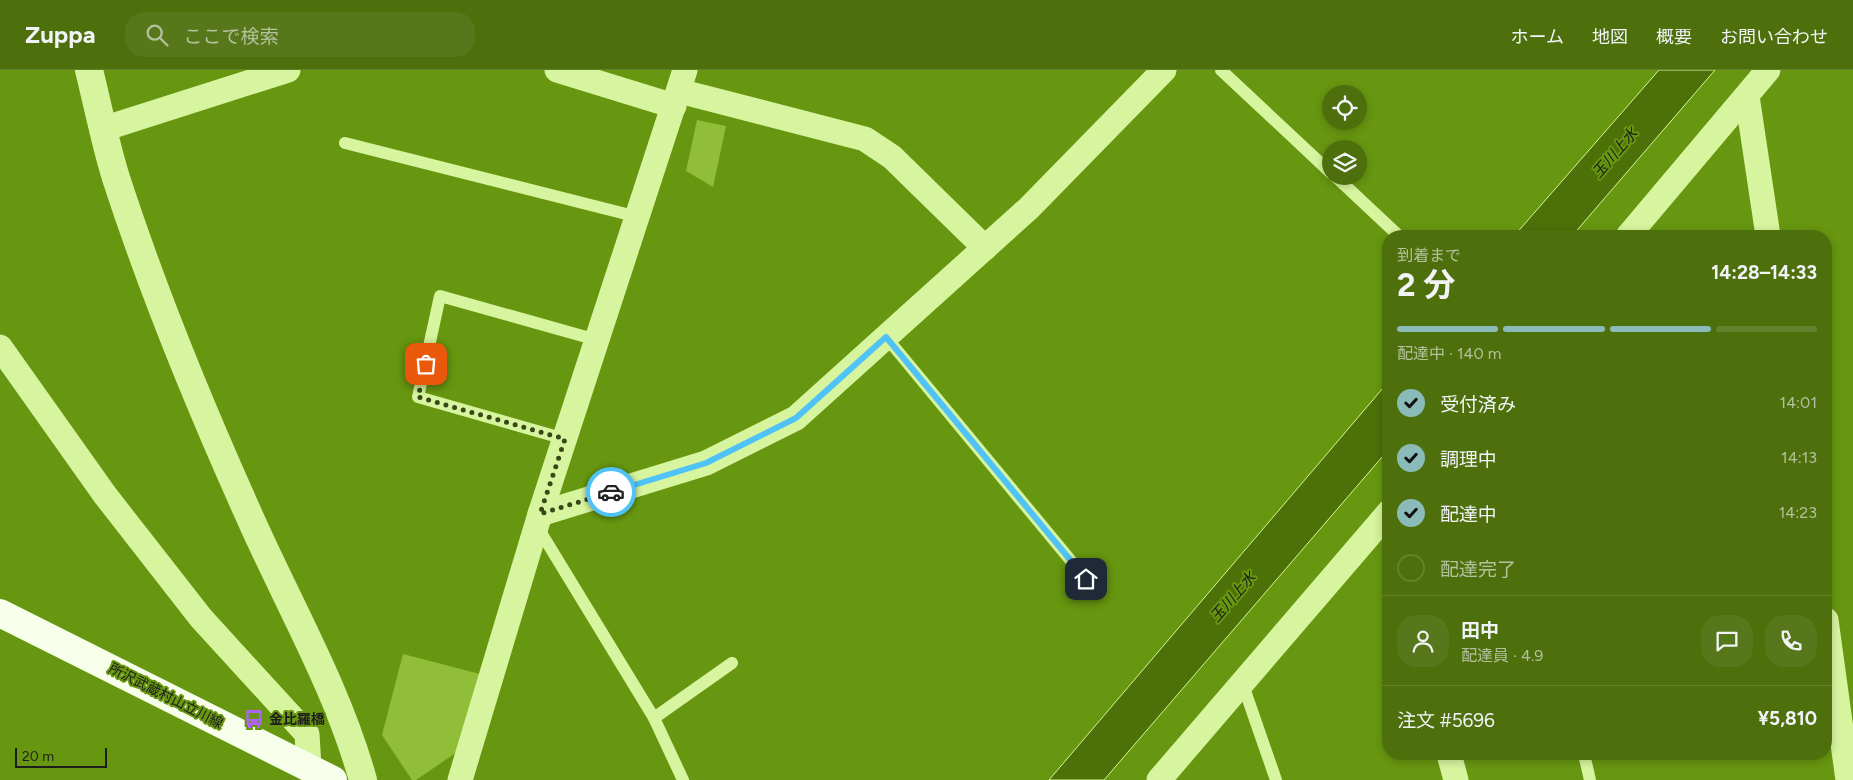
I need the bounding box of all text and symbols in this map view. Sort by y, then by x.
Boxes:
search box [125,12,475,57]
text: Zuppa [25,20,95,49]
icon: search [143,21,171,49]
text: ここで検索 [183,25,278,48]
text: ホーム [1511,26,1564,48]
text: 地図 [1592,26,1628,48]
text: 概要 [1656,26,1692,48]
text: お問い合わせ [1720,26,1828,48]
map controls [1322,85,1367,185]
button: locate [1322,85,1367,130]
water label: 玉川上水 [1589,123,1643,182]
button: layers [1322,140,1367,185]
text: 到着まで [1397,246,1461,265]
text: 14:28–14:33 [1711,261,1817,284]
text: 2 分 [1397,266,1455,304]
pin [405,343,447,385]
text: 配達中 · 140 m [1397,344,1501,363]
icon: bag [412,350,440,378]
icon: check [1397,389,1425,417]
text: 受付済み [1440,393,1516,416]
text: 14:01 [1780,393,1817,412]
icon: check [1397,444,1425,472]
text: 調理中 [1440,448,1497,471]
text: 14:13 [1781,448,1817,467]
courier [586,467,636,517]
icon: car [597,478,625,506]
icon: check [1397,499,1425,527]
text: 配達中 [1440,503,1497,526]
text: 14:23 [1779,503,1817,522]
pin [1065,558,1107,600]
text: 配達完了 [1440,558,1516,581]
icon: home [1072,565,1100,593]
water label: 玉川上水 [1207,567,1261,626]
button: person [1397,615,1449,667]
button: chat [1701,615,1753,667]
button: phone [1765,615,1817,667]
text: 田中 [1461,619,1499,642]
text: 配達員 · 4.9 [1461,646,1543,665]
street label: 所沢武蔵村山立川線 [106,660,226,732]
text: ¥5,810 [1758,707,1817,730]
bus stop icon: 金比羅橋 [243,708,265,730]
text: 注文 #5696 [1397,709,1495,732]
place label: 金比羅橋 [269,711,325,728]
scale bar [15,745,108,768]
text: 20 m [22,748,54,765]

